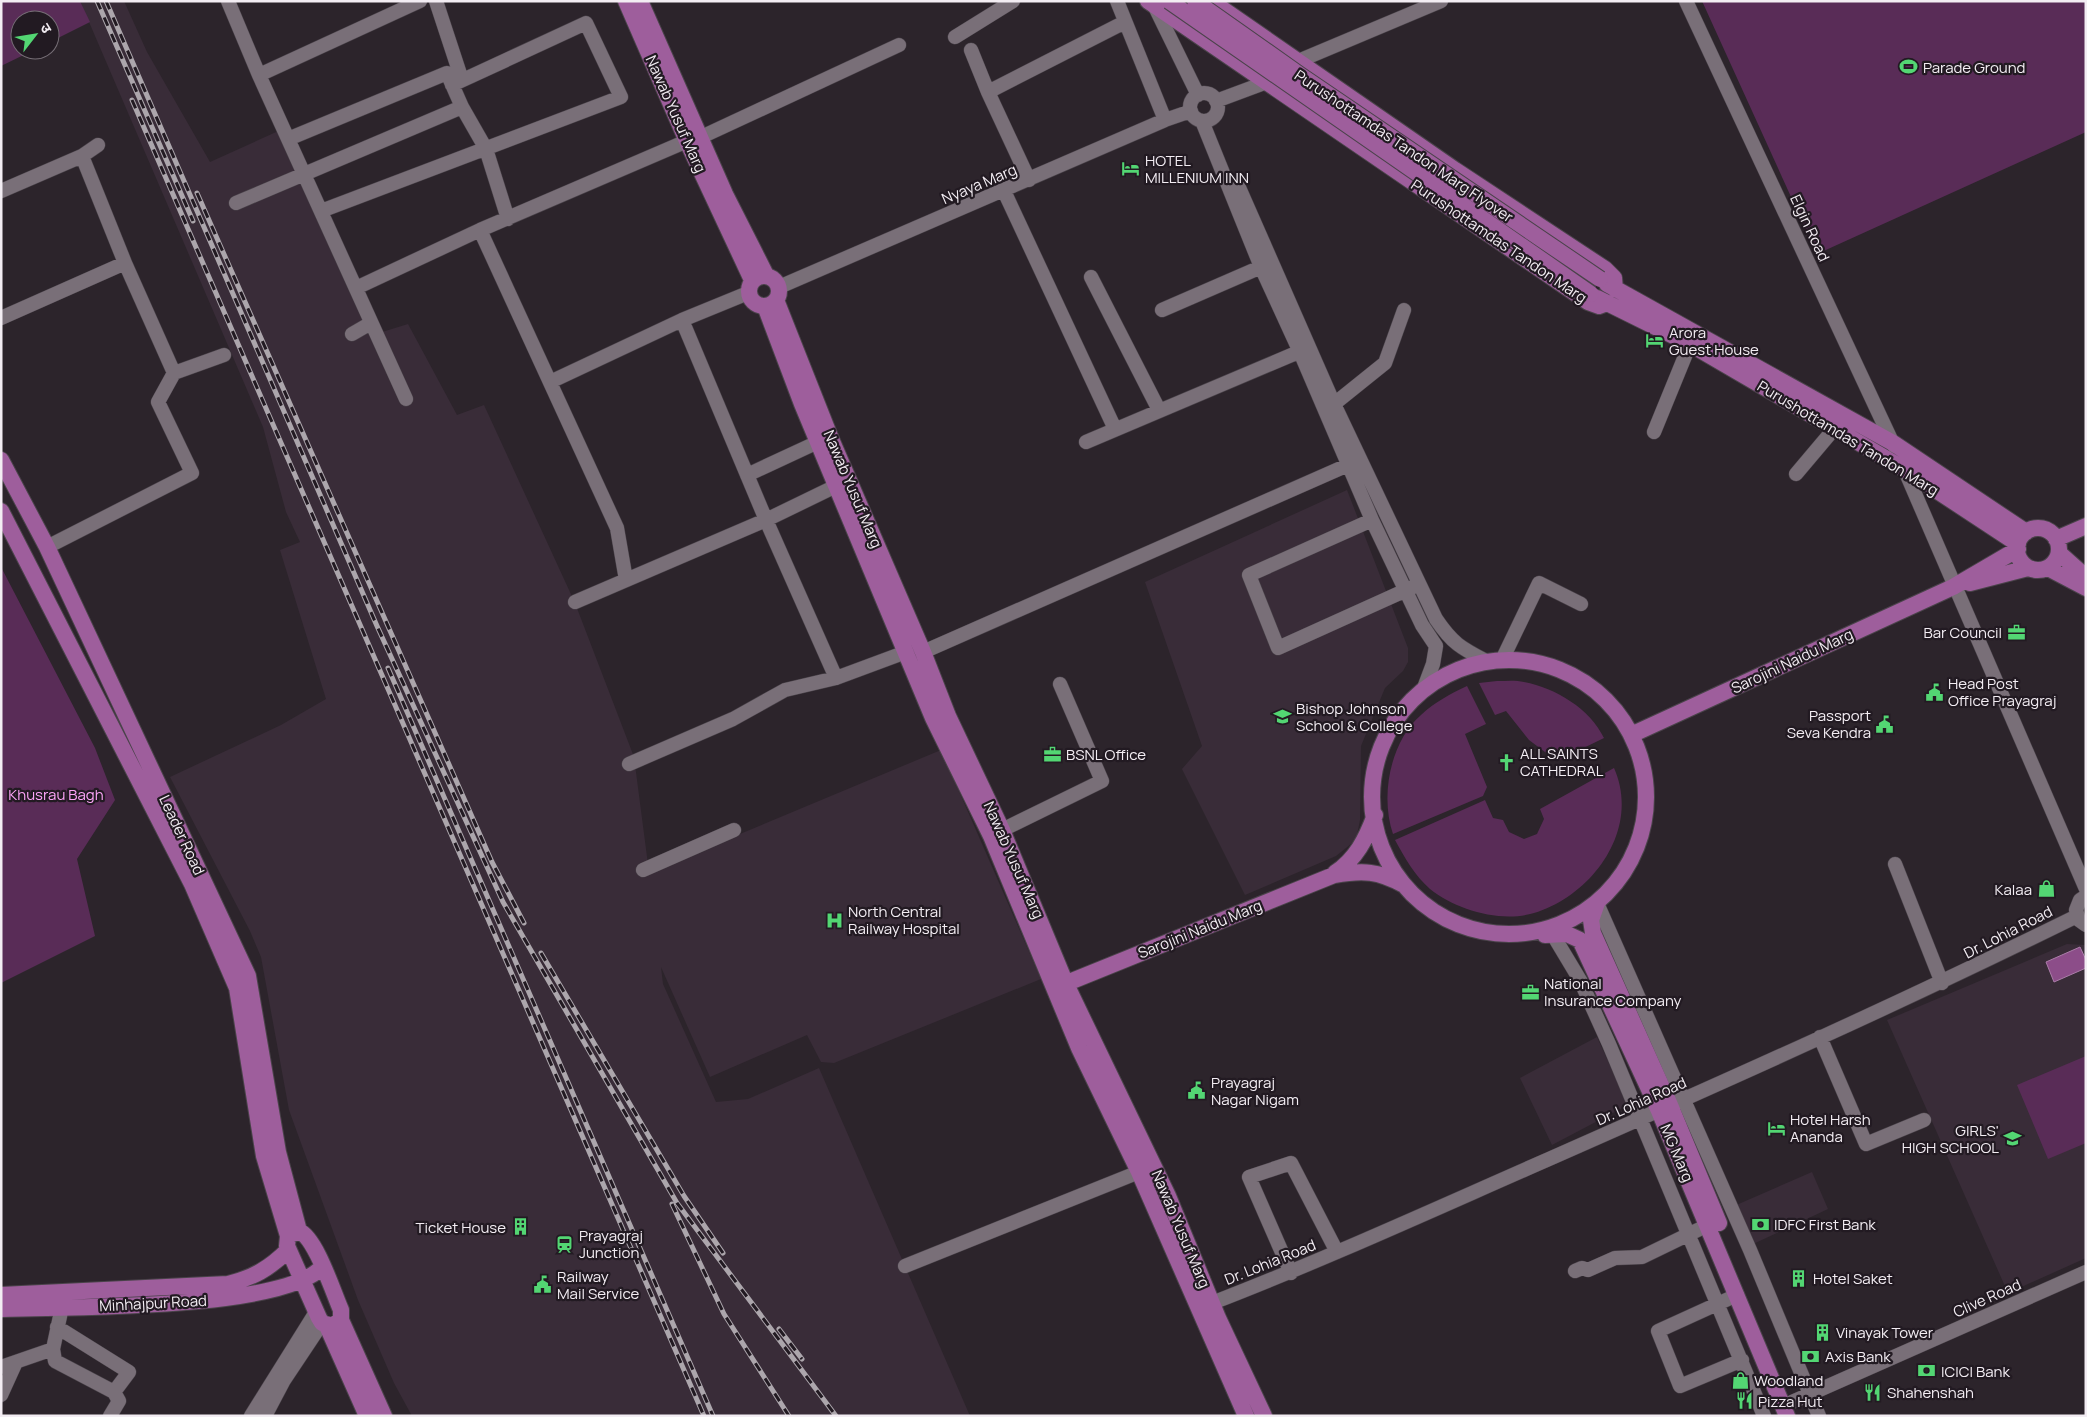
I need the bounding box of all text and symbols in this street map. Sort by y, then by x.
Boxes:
north arrow [10,10,60,60]
text: उ [36,20,57,37]
street label: Nawab Yusuf Marg [641,52,711,176]
sports icon: Parade Ground [1899,57,1919,77]
place label: Parade Ground [1923,57,2026,78]
street label: Purushottamdas Tandon Marg Flyover [1291,65,1518,228]
place label: HOTEL MILLENIUM INN [1145,150,1249,188]
street label: Nyaya Marg [938,159,1020,209]
hotel icon: HOTEL MILLENIUM INN [1121,159,1141,179]
street label: Purushottamdas Tandon Marg [1407,174,1591,308]
street label: Elgin Road [1785,191,1835,265]
place label: Arora Guest House [1669,322,1759,360]
hotel icon: Arora Guest House [1645,331,1665,351]
street label: Purushottamdas Tandon Marg [1754,375,1942,501]
street label: Nawab Yusuf Marg [819,427,887,551]
place label: Bar Council [1924,622,2002,643]
office icon: Bar Council [2006,622,2026,642]
street label: Sarojini Naidu Marg [1728,624,1856,698]
place label: Head Post Office Prayagraj [1948,673,2056,711]
public building icon: Head Post Office Prayagraj [1924,682,1944,702]
place label: Bishop Johnson School & College [1296,698,1413,736]
place label: Passport Seva Kendra [1787,705,1871,743]
school or university icon: Bishop Johnson School & College [1272,707,1292,727]
public building icon: Passport Seva Kendra [1875,714,1895,734]
place label: ALL SAINTS CATHEDRAL [1520,743,1604,781]
office icon: BSNL Office [1042,744,1062,764]
place label: BSNL Office [1066,744,1146,765]
church icon: ALL SAINTS CATHEDRAL [1496,752,1516,772]
park label: Khusrau Bagh [8,784,104,805]
street label: Leader Road [154,791,210,879]
street label: Nawab Yusuf Marg [979,798,1049,922]
place label: Kalaa [1995,879,2032,900]
shop icon: Kalaa [2036,879,2056,899]
street label: Sarojini Naidu Marg [1135,894,1265,964]
place label: North Central Railway Hospital [848,901,960,939]
street label: Dr. Lohia Road [1960,901,2056,963]
hospital icon: North Central Railway Hospital [824,910,844,930]
place label: National Insurance Company [1544,973,1681,1011]
office icon: National Insurance Company [1520,982,1540,1002]
place label: Prayagraj Nagar Nigam [1211,1072,1299,1110]
street label: Dr. Lohia Road [1592,1072,1690,1130]
public building icon: Prayagraj Nagar Nigam [1187,1081,1207,1101]
place label: Hotel Harsh Ananda [1790,1109,1871,1147]
hotel icon: Hotel Harsh Ananda [1766,1118,1786,1138]
place label: GIRLS' HIGH SCHOOL [1902,1120,1999,1158]
street label: MG Marg [1655,1121,1699,1185]
school or university icon: GIRLS' HIGH SCHOOL [2003,1129,2023,1149]
street label: Nawab Yusuf Marg [1147,1167,1215,1291]
bank icon: IDFC First Bank [1750,1214,1770,1234]
place label: IDFC First Bank [1774,1214,1876,1235]
place label: Ticket House [415,1217,506,1238]
building icon: Ticket House [510,1217,530,1237]
place label: Prayagraj Junction [579,1225,643,1263]
station icon: Prayagraj Junction [555,1234,575,1254]
street label: Dr. Lohia Road [1221,1234,1319,1290]
place label: Railway Mail Service [557,1266,640,1304]
building icon: Hotel Saket [1789,1268,1809,1288]
place label: Hotel Saket [1813,1268,1893,1289]
street label: Clive Road [1950,1274,2024,1322]
public building icon: Railway Mail Service [533,1275,553,1295]
street label: Minhajpur Road [99,1290,207,1316]
building icon: Vinayak Tower [1812,1322,1832,1342]
place label: Vinayak Tower [1836,1322,1934,1343]
bank icon: Axis Bank [1801,1346,1821,1366]
place label: Axis Bank [1825,1346,1891,1367]
bank icon: ICICI Bank [1917,1361,1937,1381]
place label: ICICI Bank [1941,1361,2010,1382]
shop icon: Woodland [1730,1370,1750,1390]
place label: Woodland [1754,1370,1823,1391]
restaurant icon: Shahenshah [1863,1382,1883,1402]
place label: Shahenshah [1887,1382,1974,1403]
restaurant icon: Pizza Hut [1734,1391,1754,1411]
place label: Pizza Hut [1758,1391,1823,1412]

